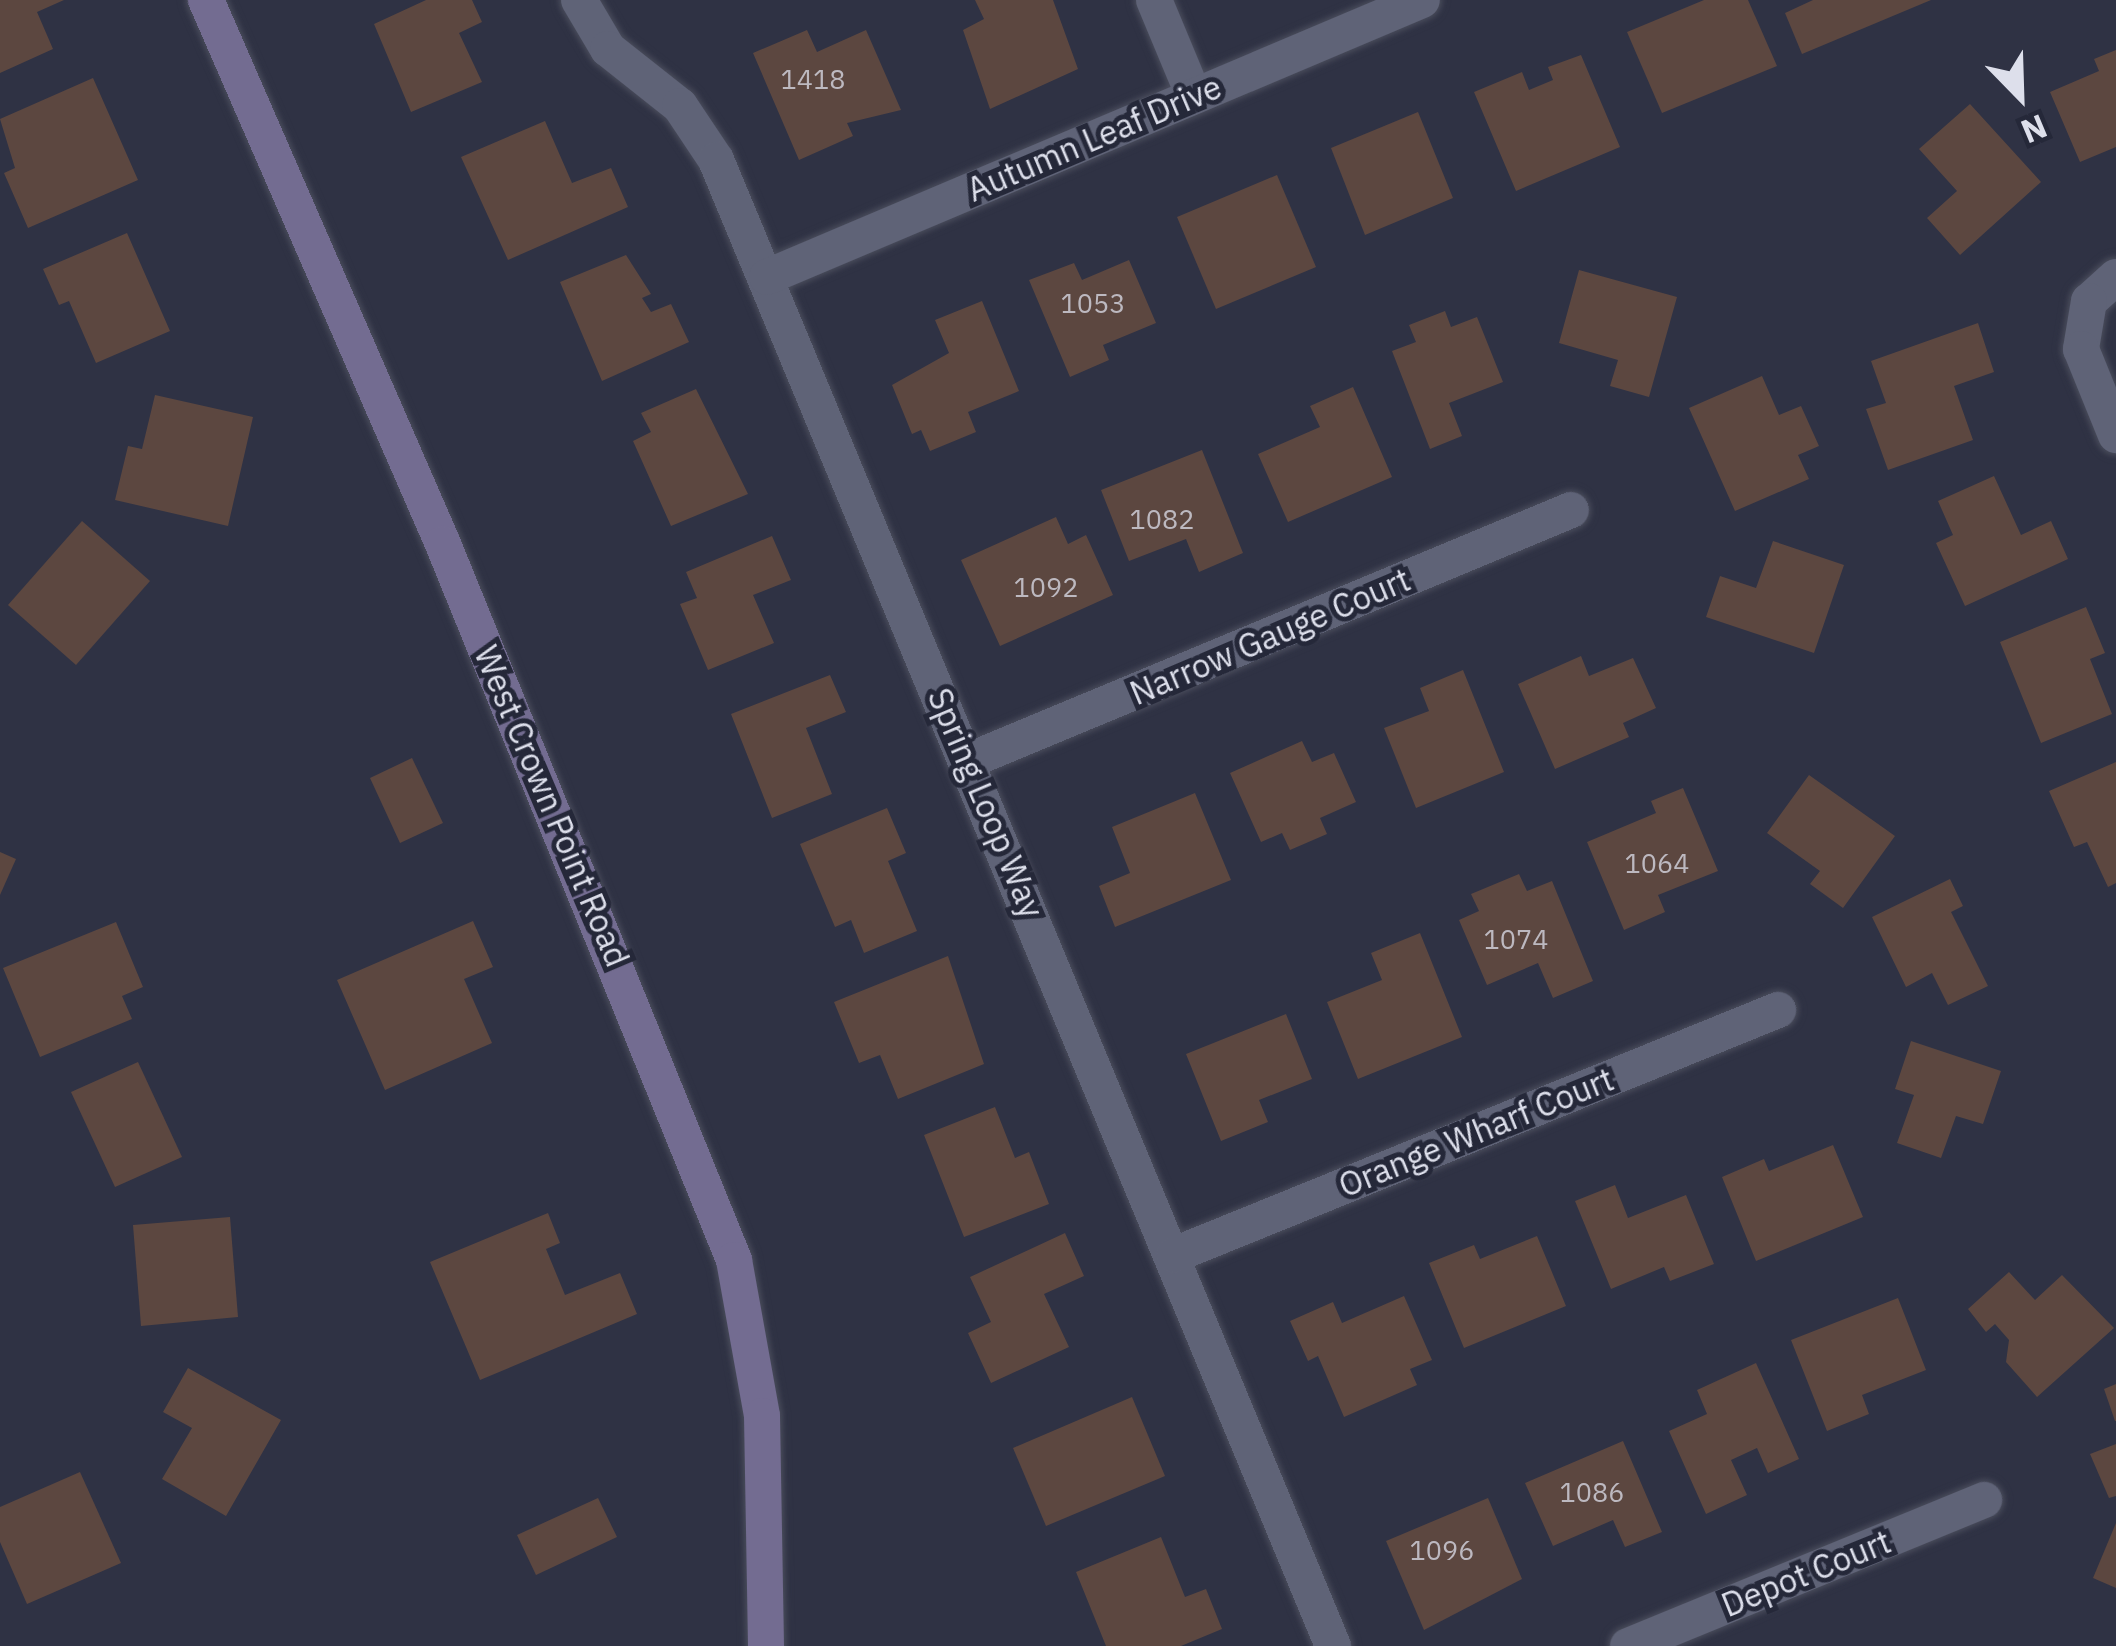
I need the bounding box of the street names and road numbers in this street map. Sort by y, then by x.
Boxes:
street label: Autumn Leaf Drive [961,67,1227,209]
street label: Narrow Gauge Court [1124,559,1416,713]
street label: West Crown Point Road [466,640,638,972]
street label: Spring Loop Way [920,682,1052,924]
street label: Orange Wharf Court [1333,1059,1619,1205]
street label: Depot Court [1716,1521,1896,1625]

